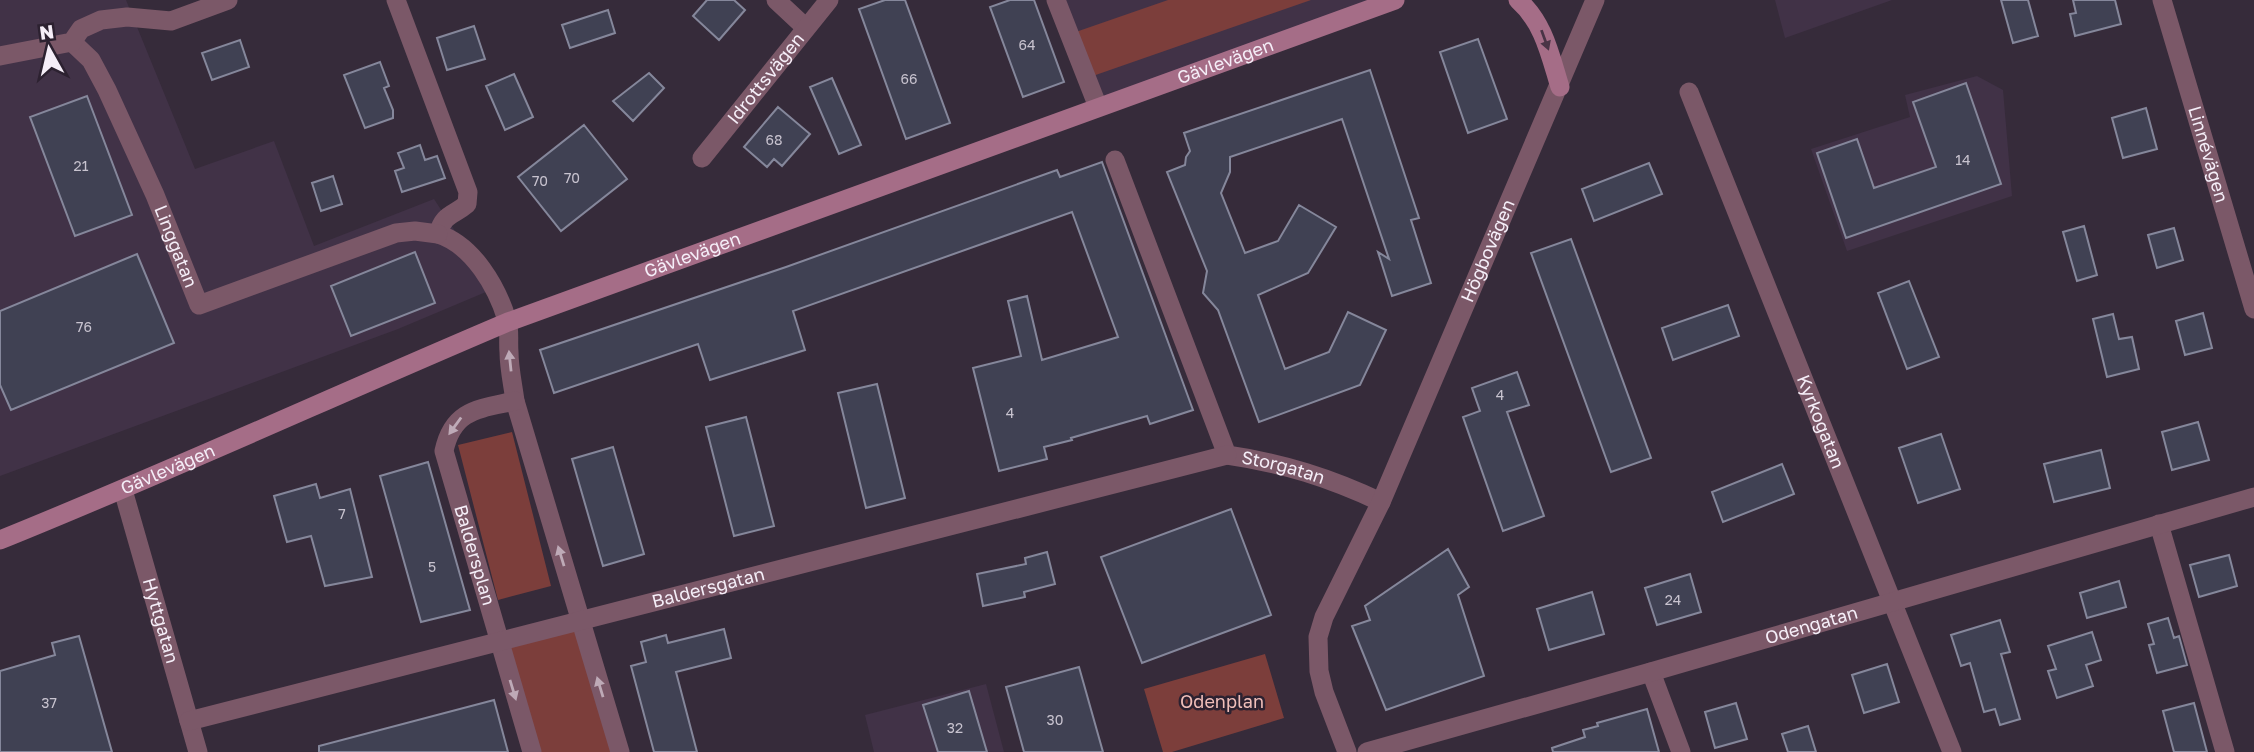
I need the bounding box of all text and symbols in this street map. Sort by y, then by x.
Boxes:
north arrow [14,14,84,84]
text: N [38,19,55,44]
street label: Idrottsvägen [722,28,808,128]
one-way arrow [1540,30,1551,51]
street label: Gävlevägen [1174,33,1276,88]
house number: 64 [1018,36,1036,53]
house number: 66 [901,70,917,87]
street label: Linnévägen [2184,103,2234,205]
house number: 68 [765,131,783,148]
house number: 14 [1955,151,1971,168]
house number: 21 [74,157,89,174]
house number: 70 [564,169,580,186]
house number: 70 [532,172,548,189]
street label: Högbovägen [1455,196,1519,305]
street label: Linggatan [150,202,203,290]
street label: Gävlevägen [641,227,743,282]
house number: 76 [76,318,92,335]
one-way arrow [504,350,515,372]
street label: Kyrkogatan [1793,371,1850,471]
house number: 4 [1496,386,1504,403]
house number: 4 [1006,404,1014,421]
one-way arrow [448,417,462,435]
street label: Gävlevägen [117,439,218,499]
street label: Storgatan [1240,445,1328,488]
street label: Baldersplan [450,502,501,608]
house number: 7 [338,505,346,522]
one-way arrow [555,545,565,566]
house number: 5 [428,558,436,575]
street label: Baldersgatan [649,562,767,612]
street label: Hyttgatan [139,575,184,666]
house number: 24 [1665,591,1681,608]
street label: Odengatan [1762,601,1860,648]
one-way arrow [595,676,605,697]
one-way arrow [508,679,519,700]
park label: Odenplan [1180,690,1264,712]
house number: 37 [41,694,57,711]
house number: 30 [1047,711,1063,728]
house number: 32 [947,719,963,736]

